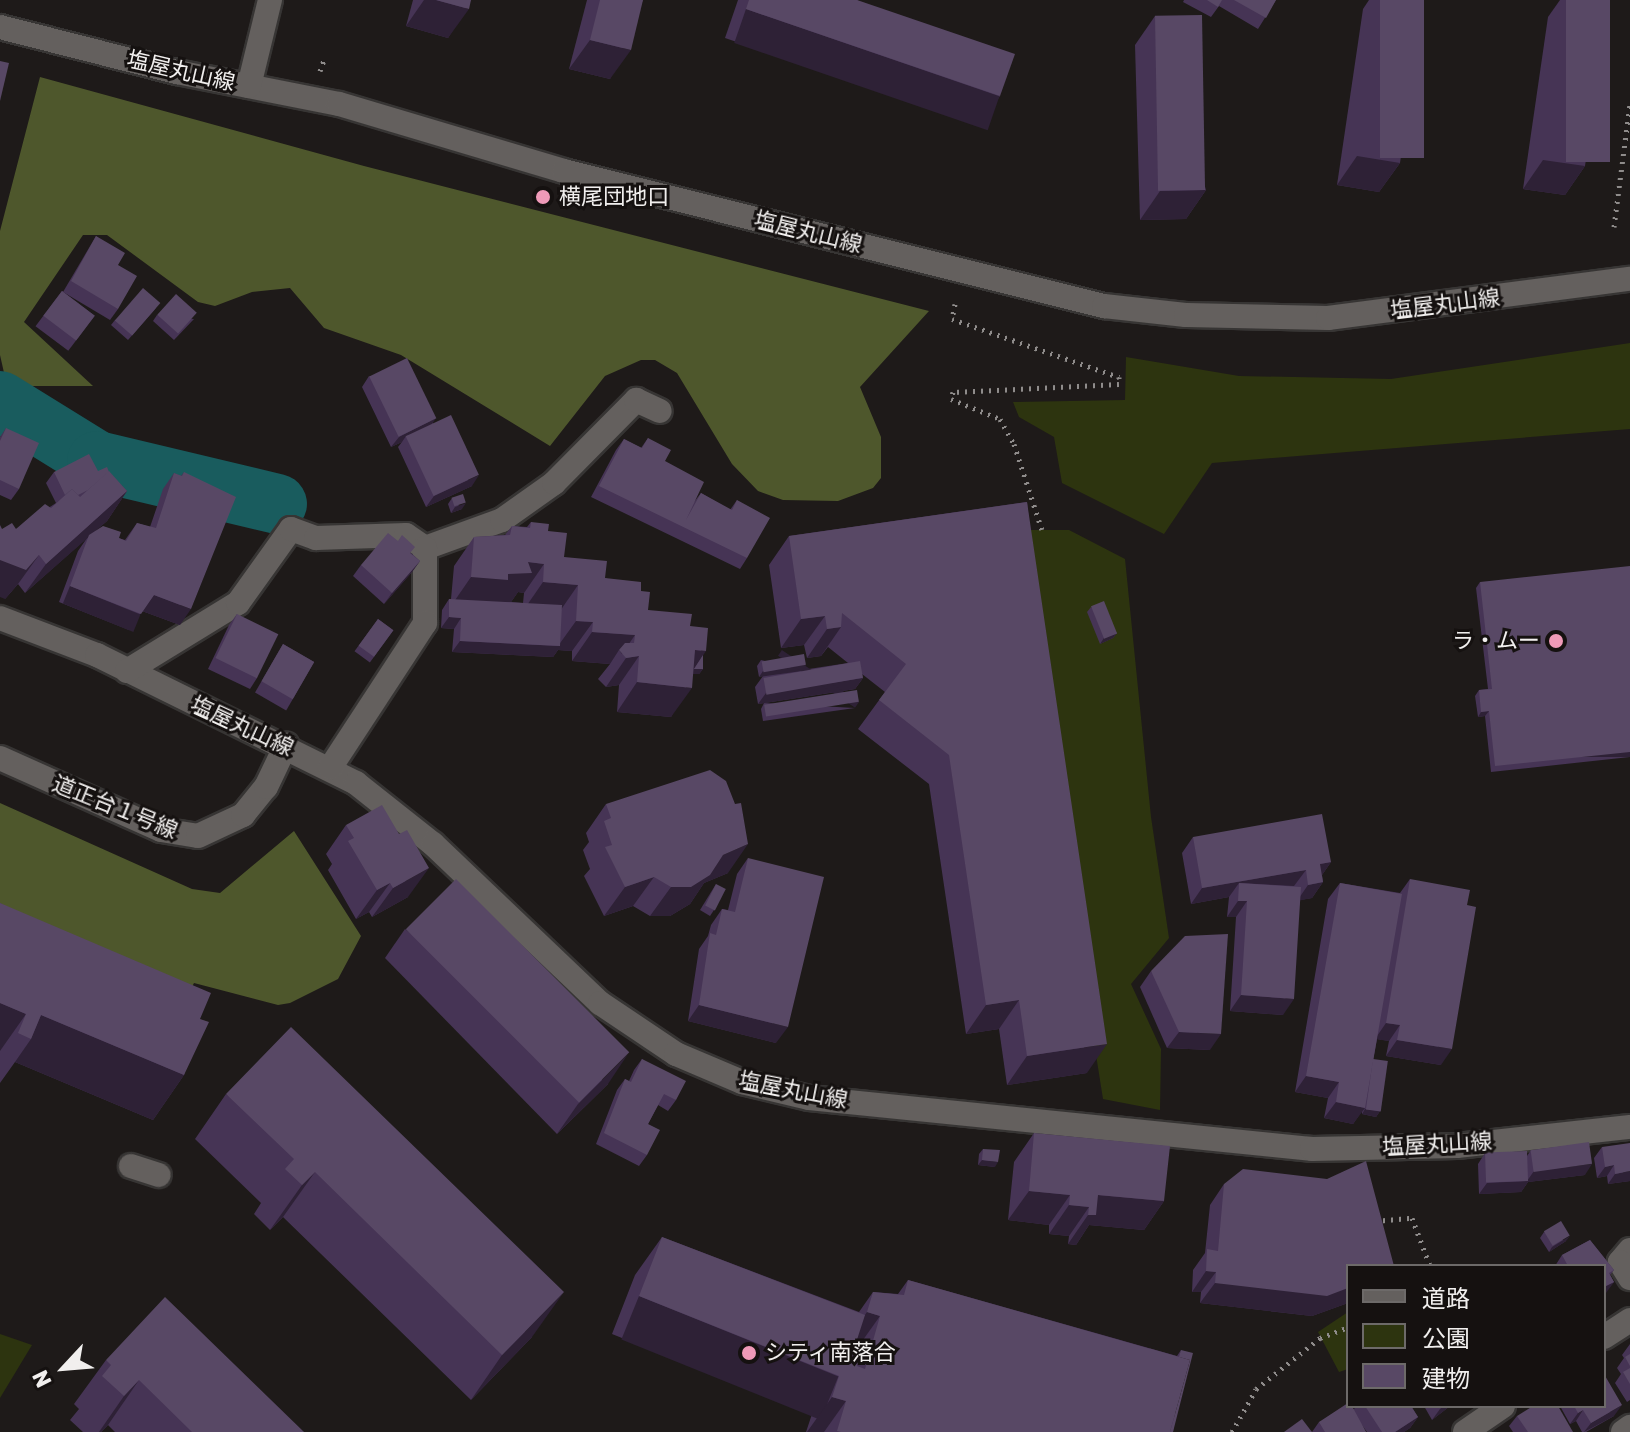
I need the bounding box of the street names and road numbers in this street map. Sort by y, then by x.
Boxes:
street label: 塩屋丸山線 [124,46,238,96]
street label: 塩屋丸山線 [751,206,865,258]
street label: 塩屋丸山線 [1389,284,1501,324]
street label: 塩屋丸山線 [187,691,297,761]
street label: 道正台１号線 [49,770,181,844]
street label: 塩屋丸山線 [736,1067,850,1113]
street label: 塩屋丸山線 [1381,1128,1493,1160]

